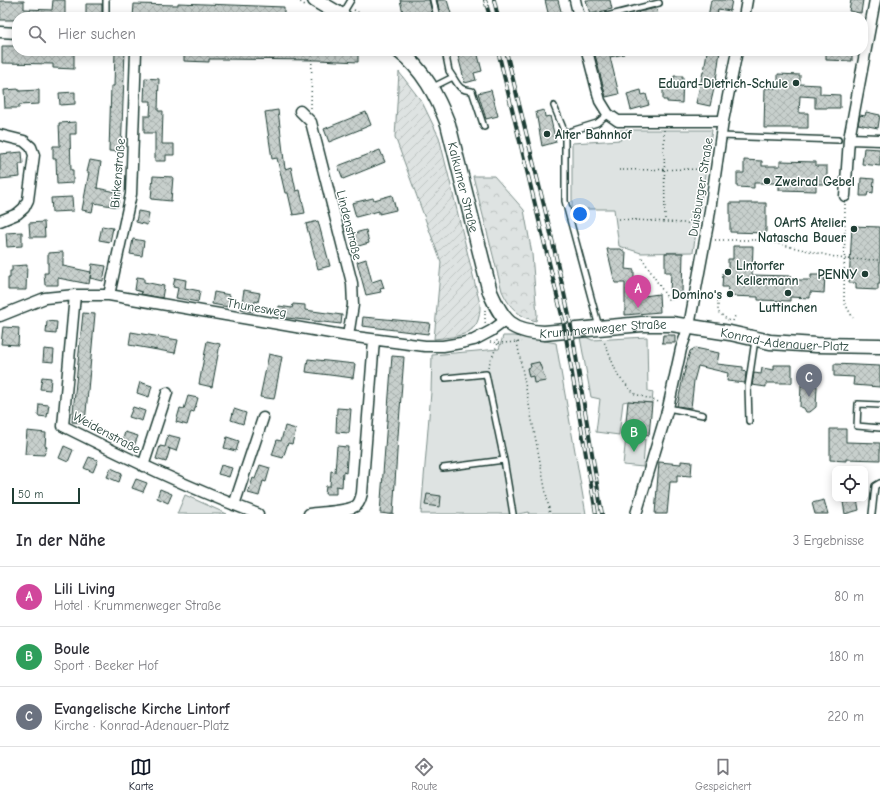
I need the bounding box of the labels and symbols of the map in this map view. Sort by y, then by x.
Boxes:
place label: Eduard-Dietrich-Schule [658,76,789,91]
marker: Eduard-Dietrich-Schule [791,78,801,88]
place label: Alter Bahnhof [555,127,632,142]
marker: Alter Bahnhof [542,129,552,139]
street label: Duisburger Straße [685,136,716,238]
street label: Birkenstraße [107,137,128,209]
street label: Kalkumer Straße [445,140,482,234]
place label: Zweirad Gebel [775,174,855,189]
marker: Zweirad Gebel [762,176,772,186]
street label: Lindenstraße [334,189,366,262]
your location [570,204,590,224]
place label: OArtS Atelier Natascha Bauer [758,215,847,245]
marker: OArtS Atelier Natascha Bauer [849,224,859,234]
place label: Lintorfer Kellermann [736,258,799,288]
marker: Lintorfer Kellermann [723,267,733,277]
place label: PENNY [818,267,857,282]
marker: PENNY [860,269,870,279]
pin: A [625,275,651,308]
place label: Domino's [672,287,722,302]
marker: Luttinchen [783,288,793,298]
marker: Domino's [725,289,735,299]
street label: Thunesweg [226,295,288,320]
place label: Luttinchen [759,300,817,315]
street label: Krummenweger Straße [539,317,667,341]
street label: Konrad-Adenauer-Platz [719,325,849,354]
pin: C [796,364,822,397]
street label: Weidenstraße [70,408,144,457]
pin: B [621,419,647,452]
scale bar [12,486,80,505]

